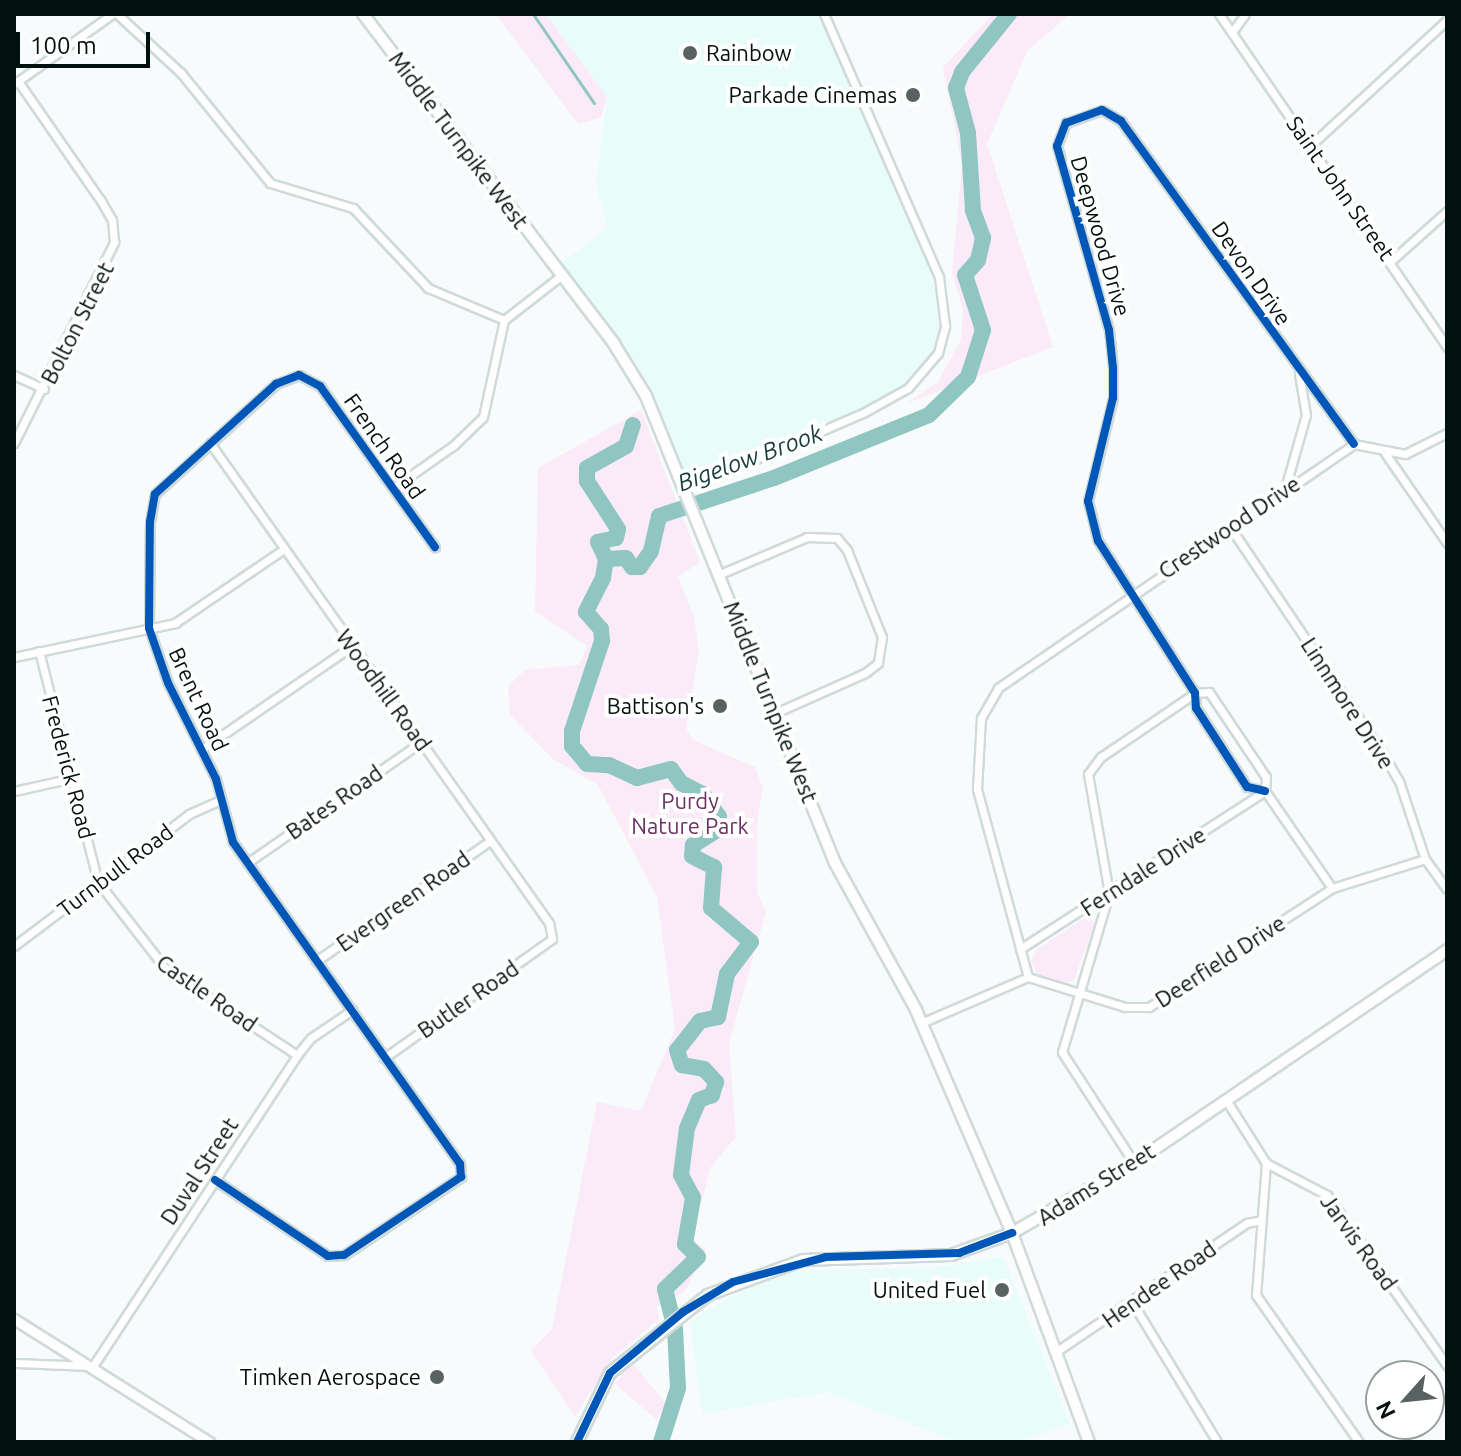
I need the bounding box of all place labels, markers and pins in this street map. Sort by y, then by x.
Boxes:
place label: Rainbow [706,40,792,66]
marker: Rainbow [681,44,699,62]
place label: Parkade Cinemas [729,82,897,108]
marker: Parkade Cinemas [904,86,922,104]
place label: Battison's [607,693,704,719]
marker: Battison's [711,697,729,715]
place label: United Fuel [873,1277,986,1303]
marker: United Fuel [993,1281,1011,1299]
place label: Timken Aerospace [240,1364,421,1390]
marker: Timken Aerospace [428,1368,446,1386]

